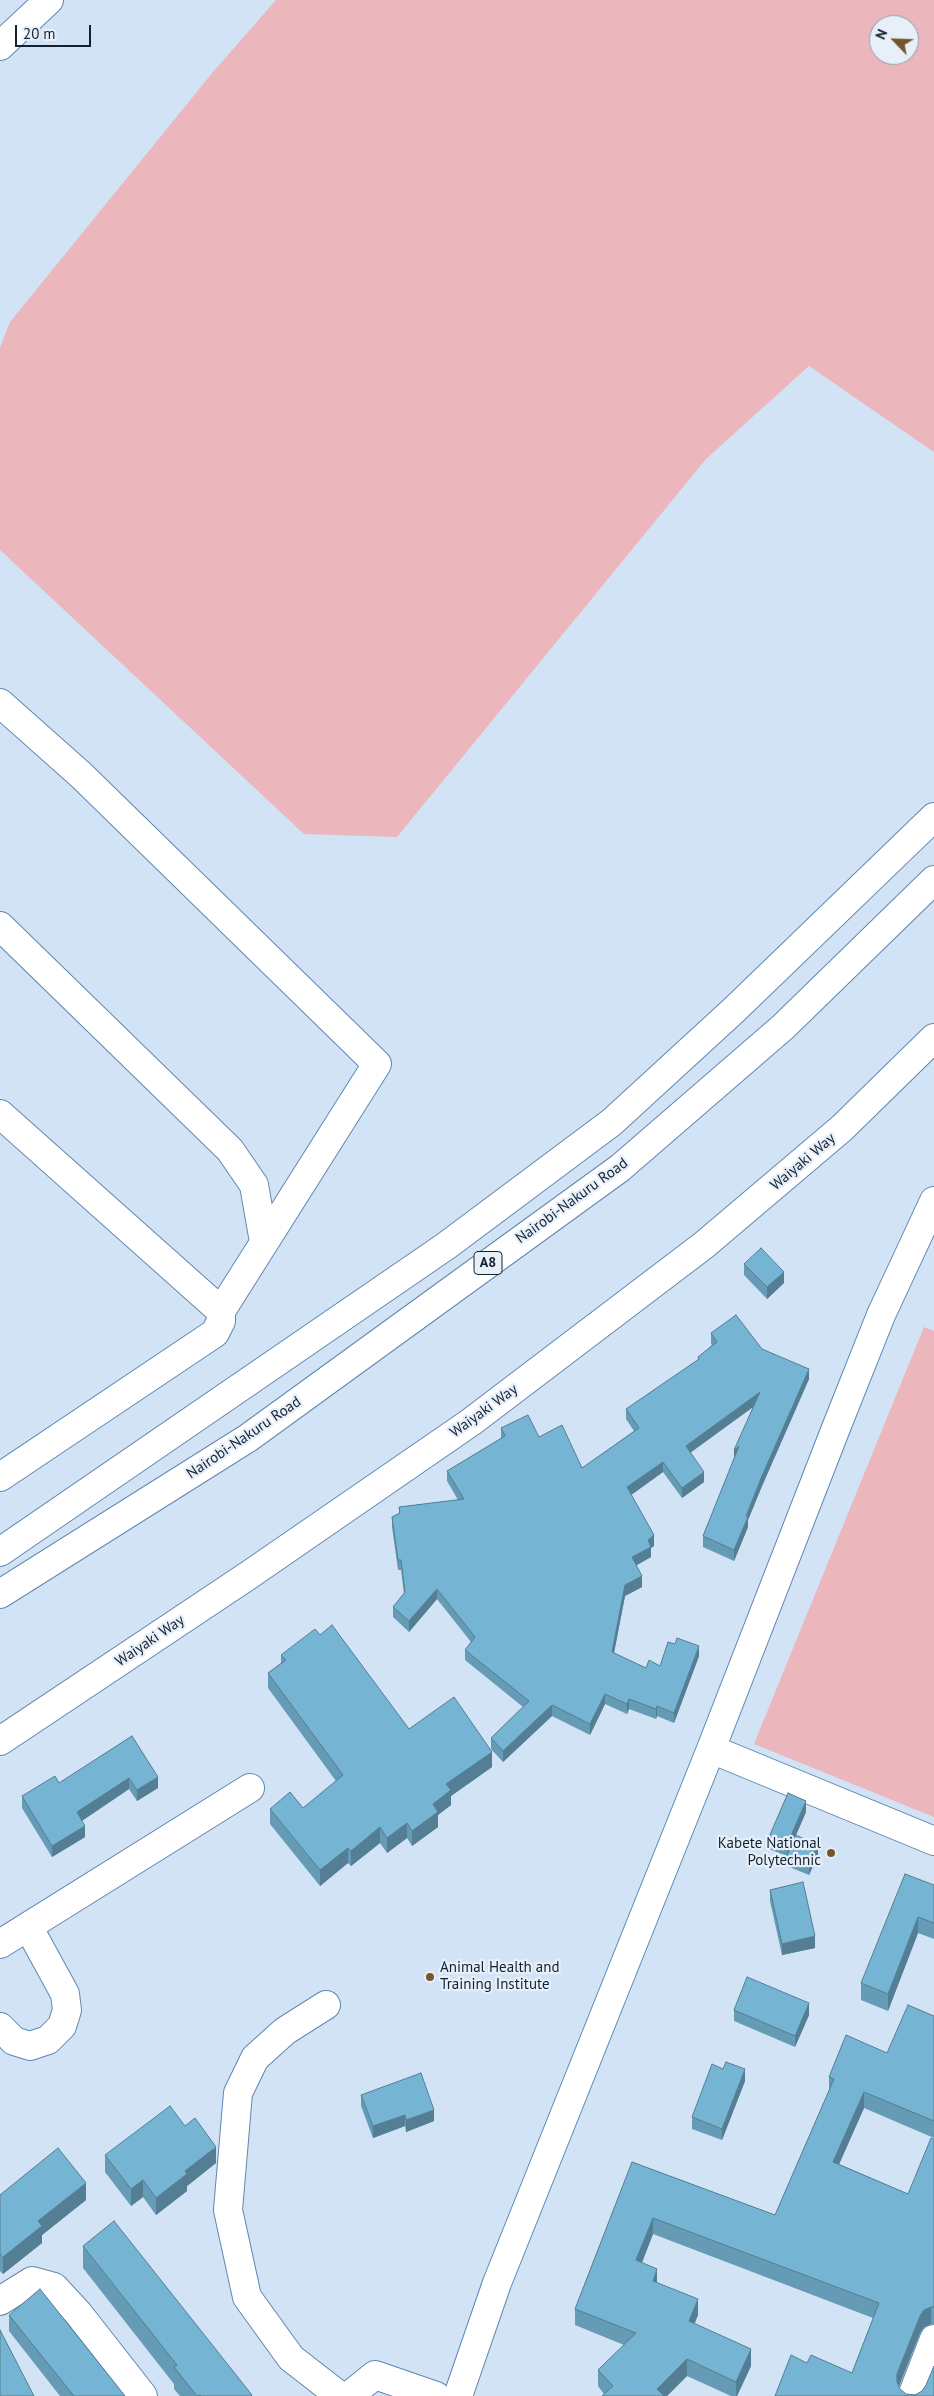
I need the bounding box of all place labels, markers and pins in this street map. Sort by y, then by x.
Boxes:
place label: Kabete National Polytechnic [718,1835,821,1870]
marker: Kabete National Polytechnic [825,1847,837,1859]
place label: Animal Health and Training Institute [440,1959,560,1994]
marker: Animal Health and Training Institute [424,1971,436,1983]

